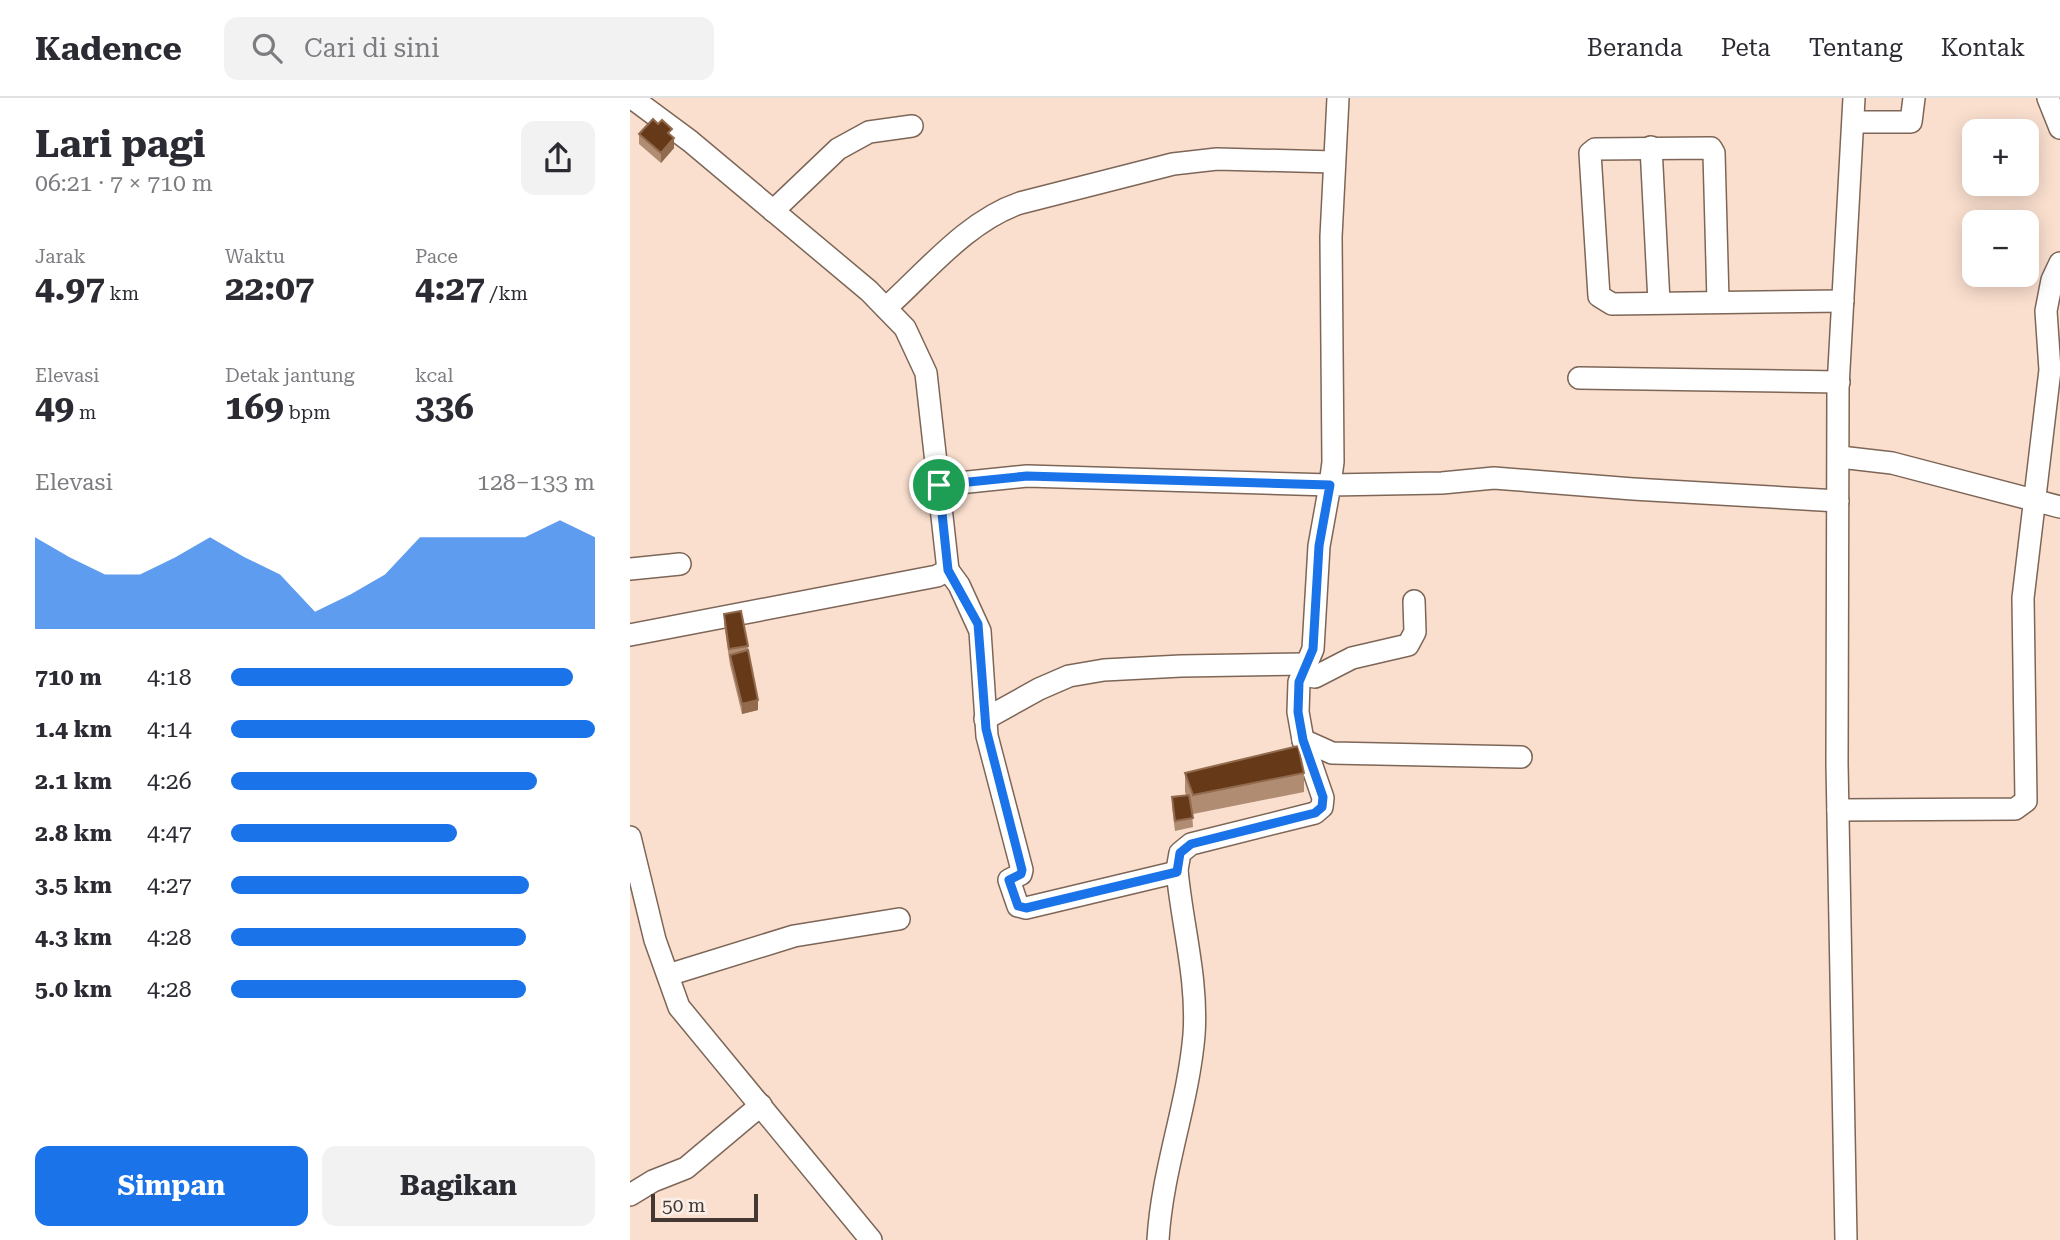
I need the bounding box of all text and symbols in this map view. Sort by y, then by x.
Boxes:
search box [224,17,714,80]
text: Kadence [35,29,182,68]
icon: search [248,29,286,67]
text: Cari di sini [304,33,439,63]
text: Beranda [1587,34,1683,62]
text: Peta [1721,34,1771,62]
text: Tentang [1809,34,1903,62]
text: Kontak [1941,34,2025,62]
map controls [1962,119,2039,287]
button: + [1962,119,2039,196]
button: share [521,121,595,195]
text: Lari pagi [35,122,205,166]
text: 06:21 · 7 × 710 m [35,170,213,197]
button: − [1962,210,2039,287]
text: Jarak [35,245,86,268]
text: Waktu [225,245,285,268]
text: Pace [415,245,458,268]
text: 4.97 [35,268,105,309]
text: 22:07 [225,268,314,309]
text: 4:27 [415,268,485,309]
text: km [105,282,139,305]
text: /km [485,282,528,305]
text: Elevasi [35,364,99,387]
text: Detak jantung [225,364,354,387]
text: kcal [415,364,453,387]
text: 49 [35,387,74,428]
text: 169 [225,387,284,428]
text: 336 [415,387,474,428]
text: m [74,401,96,424]
text: bpm [284,401,331,424]
pin [909,455,969,515]
icon: arrive [920,466,958,504]
text: Elevasi [35,469,113,496]
text: 128–133 m [477,469,595,496]
text: 710 m [35,664,102,691]
text: 4:18 [147,664,192,691]
text: 1.4 km [35,716,112,743]
text: 4:14 [147,716,192,743]
text: 2.1 km [35,768,112,795]
text: 4:26 [147,768,192,795]
text: 2.8 km [35,820,112,847]
text: 4:47 [147,820,192,847]
text: 3.5 km [35,872,112,899]
text: 4:27 [147,872,192,899]
text: 4.3 km [35,924,112,951]
text: 4:28 [147,924,192,951]
text: 5.0 km [35,976,112,1003]
text: 4:28 [147,976,192,1003]
button: Simpan [35,1146,308,1226]
button: Bagikan [322,1146,595,1226]
scale bar [651,1191,758,1223]
text: 50 m [662,1194,705,1217]

